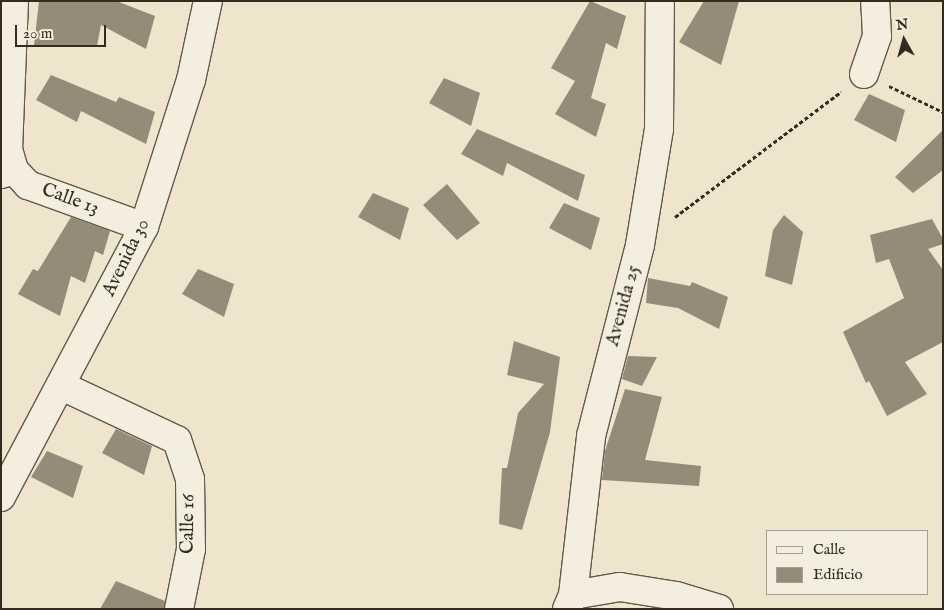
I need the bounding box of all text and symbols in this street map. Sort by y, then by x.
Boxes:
scale bar [18,15,109,47]
north arrow [879,15,929,65]
text: N [895,15,909,35]
text: 20 m [23,24,52,43]
street label: Calle 13 [38,179,102,221]
street label: Avenida 30 [98,215,156,301]
street label: Avenida 25 [602,263,646,349]
street label: Calle 16 [177,494,201,554]
legend [766,530,929,595]
text: Calle [813,540,845,559]
text: Edificio [813,565,863,584]

